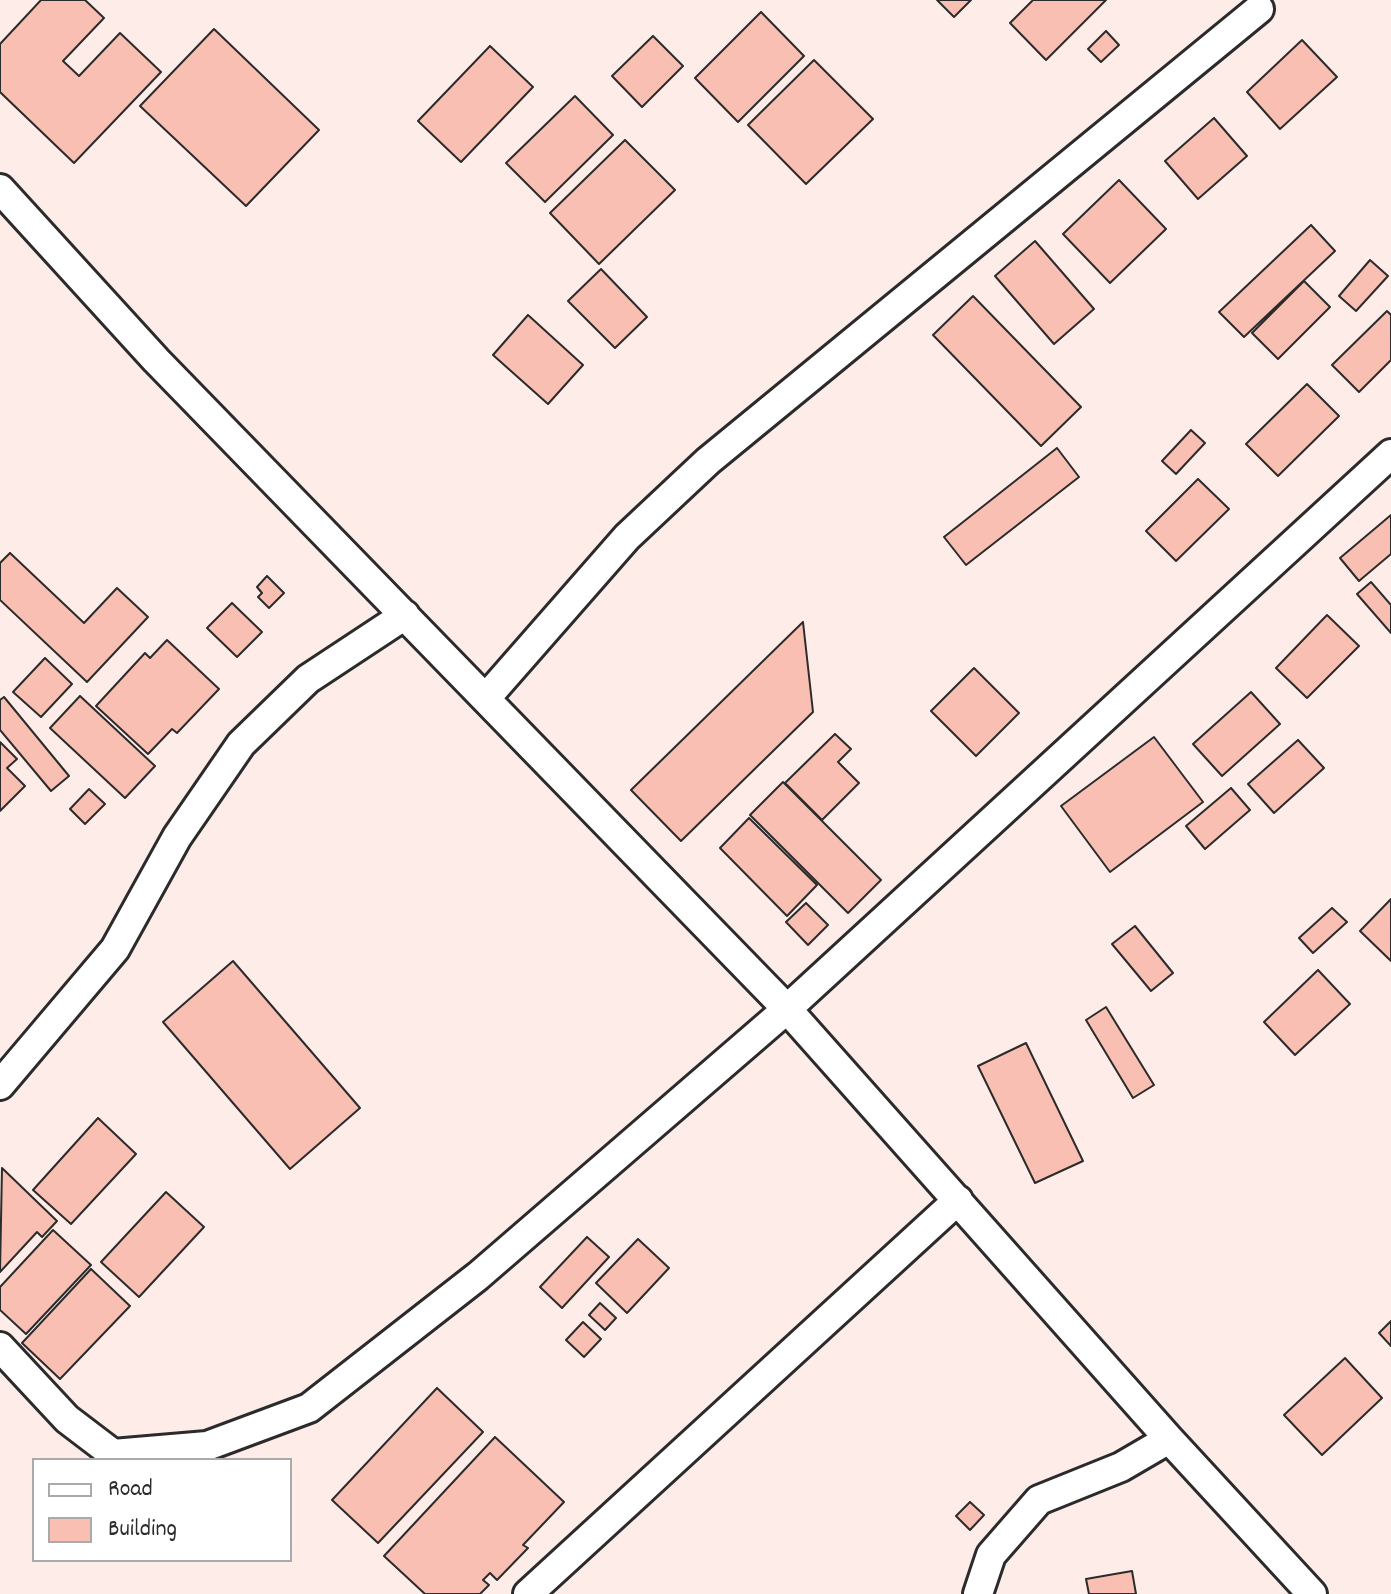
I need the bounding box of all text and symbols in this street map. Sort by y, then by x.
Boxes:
legend [32,1458,292,1562]
text: Road [108,1473,153,1507]
text: Building [108,1513,177,1547]

